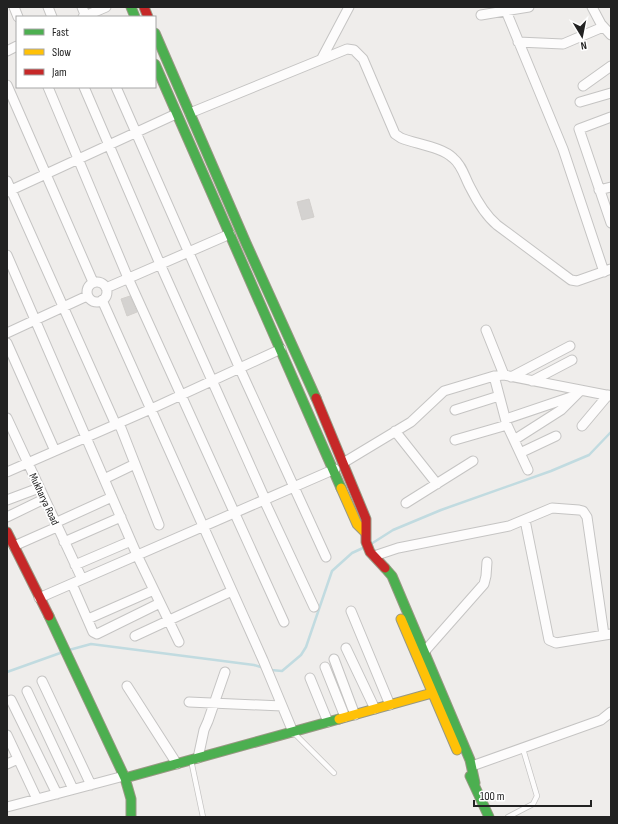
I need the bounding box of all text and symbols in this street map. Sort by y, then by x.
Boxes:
legend [16,16,156,88]
north arrow [562,16,602,56]
text: Fast [52,25,69,40]
text: N [580,38,588,52]
text: Slow [52,45,71,60]
text: Jam [51,65,67,80]
street label: Mukharya Road [26,471,62,527]
scale bar [474,782,591,808]
text: 100 m [480,789,505,804]

